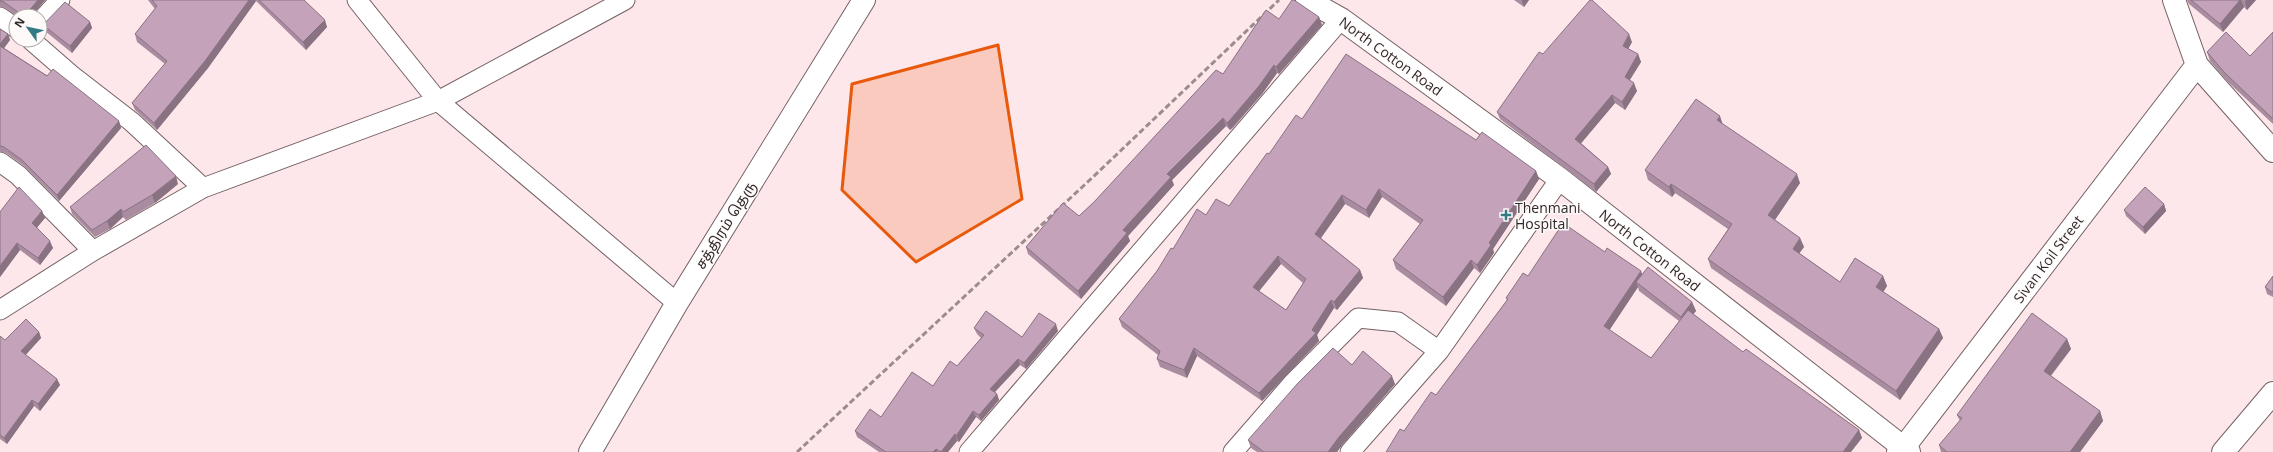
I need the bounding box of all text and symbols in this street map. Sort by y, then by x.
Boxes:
north arrow [8,8,48,48]
street label: North Cotton Road [1336,12,1446,100]
text: N [10,14,28,30]
street label: சத்திரம் தெரு [690,177,761,273]
place label: Thenmani Hospital [1515,198,1581,233]
street label: North Cotton Road [1596,205,1704,295]
marker: Thenmani Hospital [1500,209,1512,221]
street label: Sivan Koil Street [2009,211,2087,307]

